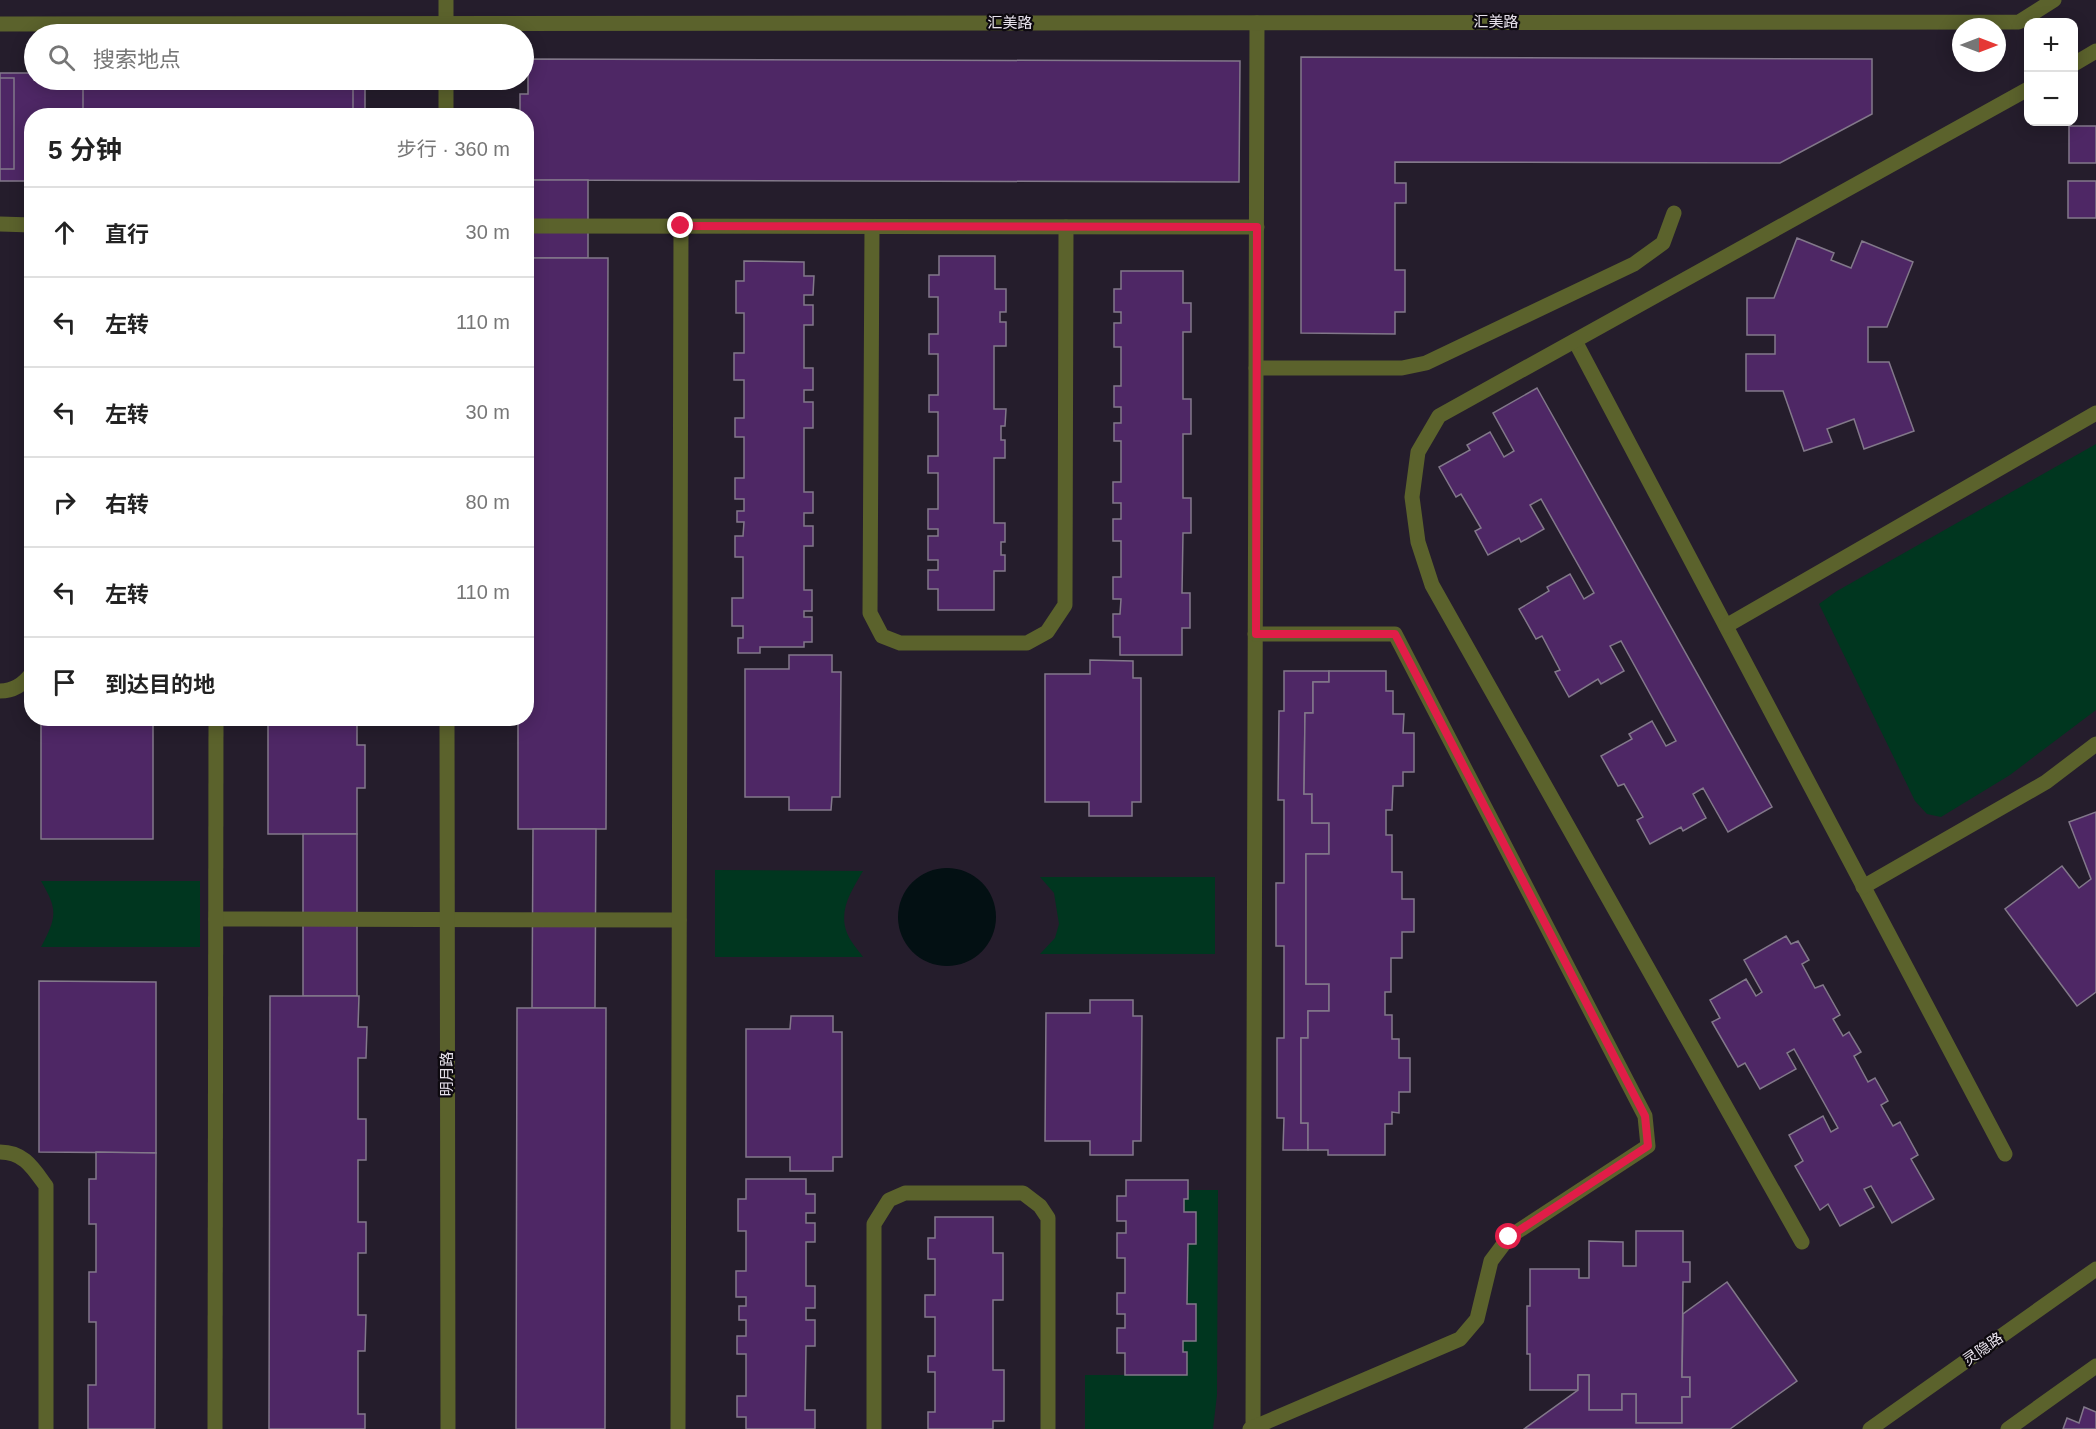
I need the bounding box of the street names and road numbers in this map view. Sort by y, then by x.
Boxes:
street label: 汇美路 [1473,13,1519,30]
street label: 汇美路 [987,14,1033,31]
street label: 明月路 [438,1051,455,1097]
street label: 灵隐路 [1959,1329,2006,1368]

